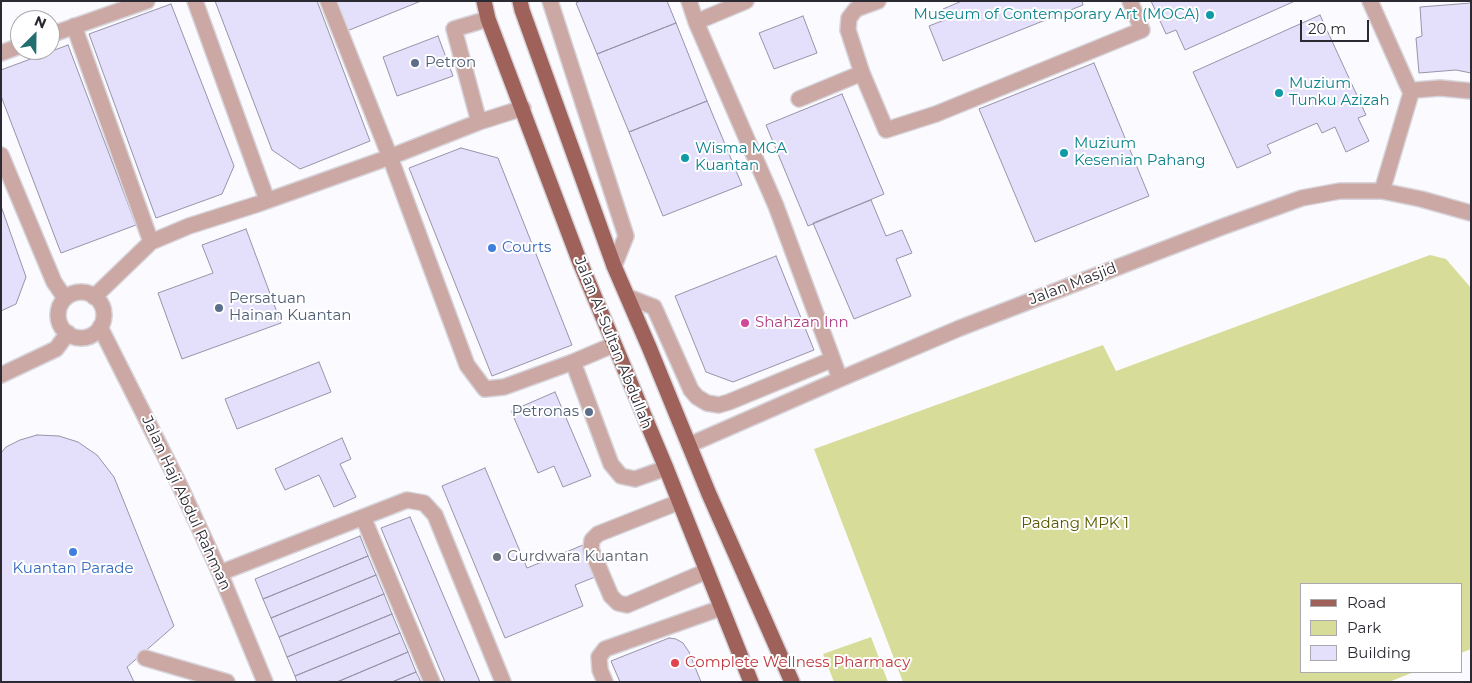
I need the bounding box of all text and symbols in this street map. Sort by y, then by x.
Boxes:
place label: Museum of Contemporary Art (MOCA) [914,6,1200,24]
marker: Museum of Contemporary Art (MOCA) [1204,9,1216,21]
north arrow [10,10,60,60]
scale bar [1302,10,1371,42]
text: N [32,12,49,33]
text: 20 m [1308,19,1346,38]
place label: Petron [425,54,476,72]
marker: Petron [409,57,421,69]
place label: Muzium Tunku Azizah [1289,75,1390,110]
marker: Muzium Tunku Azizah [1273,87,1285,99]
place label: Muzium Kesenian Pahang [1074,135,1206,170]
place label: Wisma MCA Kuantan [695,140,787,175]
marker: Muzium Kesenian Pahang [1058,147,1070,159]
marker: Wisma MCA Kuantan [679,152,691,164]
place label: Courts [502,239,551,257]
marker: Courts [486,242,498,254]
street label: Jalan Al-Sultan Abdullah [570,254,656,432]
street label: Jalan Masjid [1027,259,1119,309]
place label: Persatuan Hainan Kuantan [229,290,351,325]
marker: Persatuan Hainan Kuantan [213,302,225,314]
place label: Shahzan Inn [755,314,849,332]
marker: Shahzan Inn [739,317,751,329]
place label: Petronas [512,403,579,421]
marker: Petronas [583,406,595,418]
street label: Jalan Haji Abdul Rahman [138,413,234,593]
park label: Padang MPK 1 [1021,515,1129,533]
marker: Kuantan Parade [67,546,79,558]
place label: Gurdwara Kuantan [507,548,649,566]
marker: Gurdwara Kuantan [491,551,503,563]
place label: Kuantan Parade [12,560,134,578]
legend [1300,583,1462,673]
text: Road [1347,593,1386,612]
text: Park [1347,618,1381,637]
text: Building [1347,643,1411,662]
place label: Complete Wellness Pharmacy [685,654,910,672]
marker: Complete Wellness Pharmacy [669,657,681,669]

